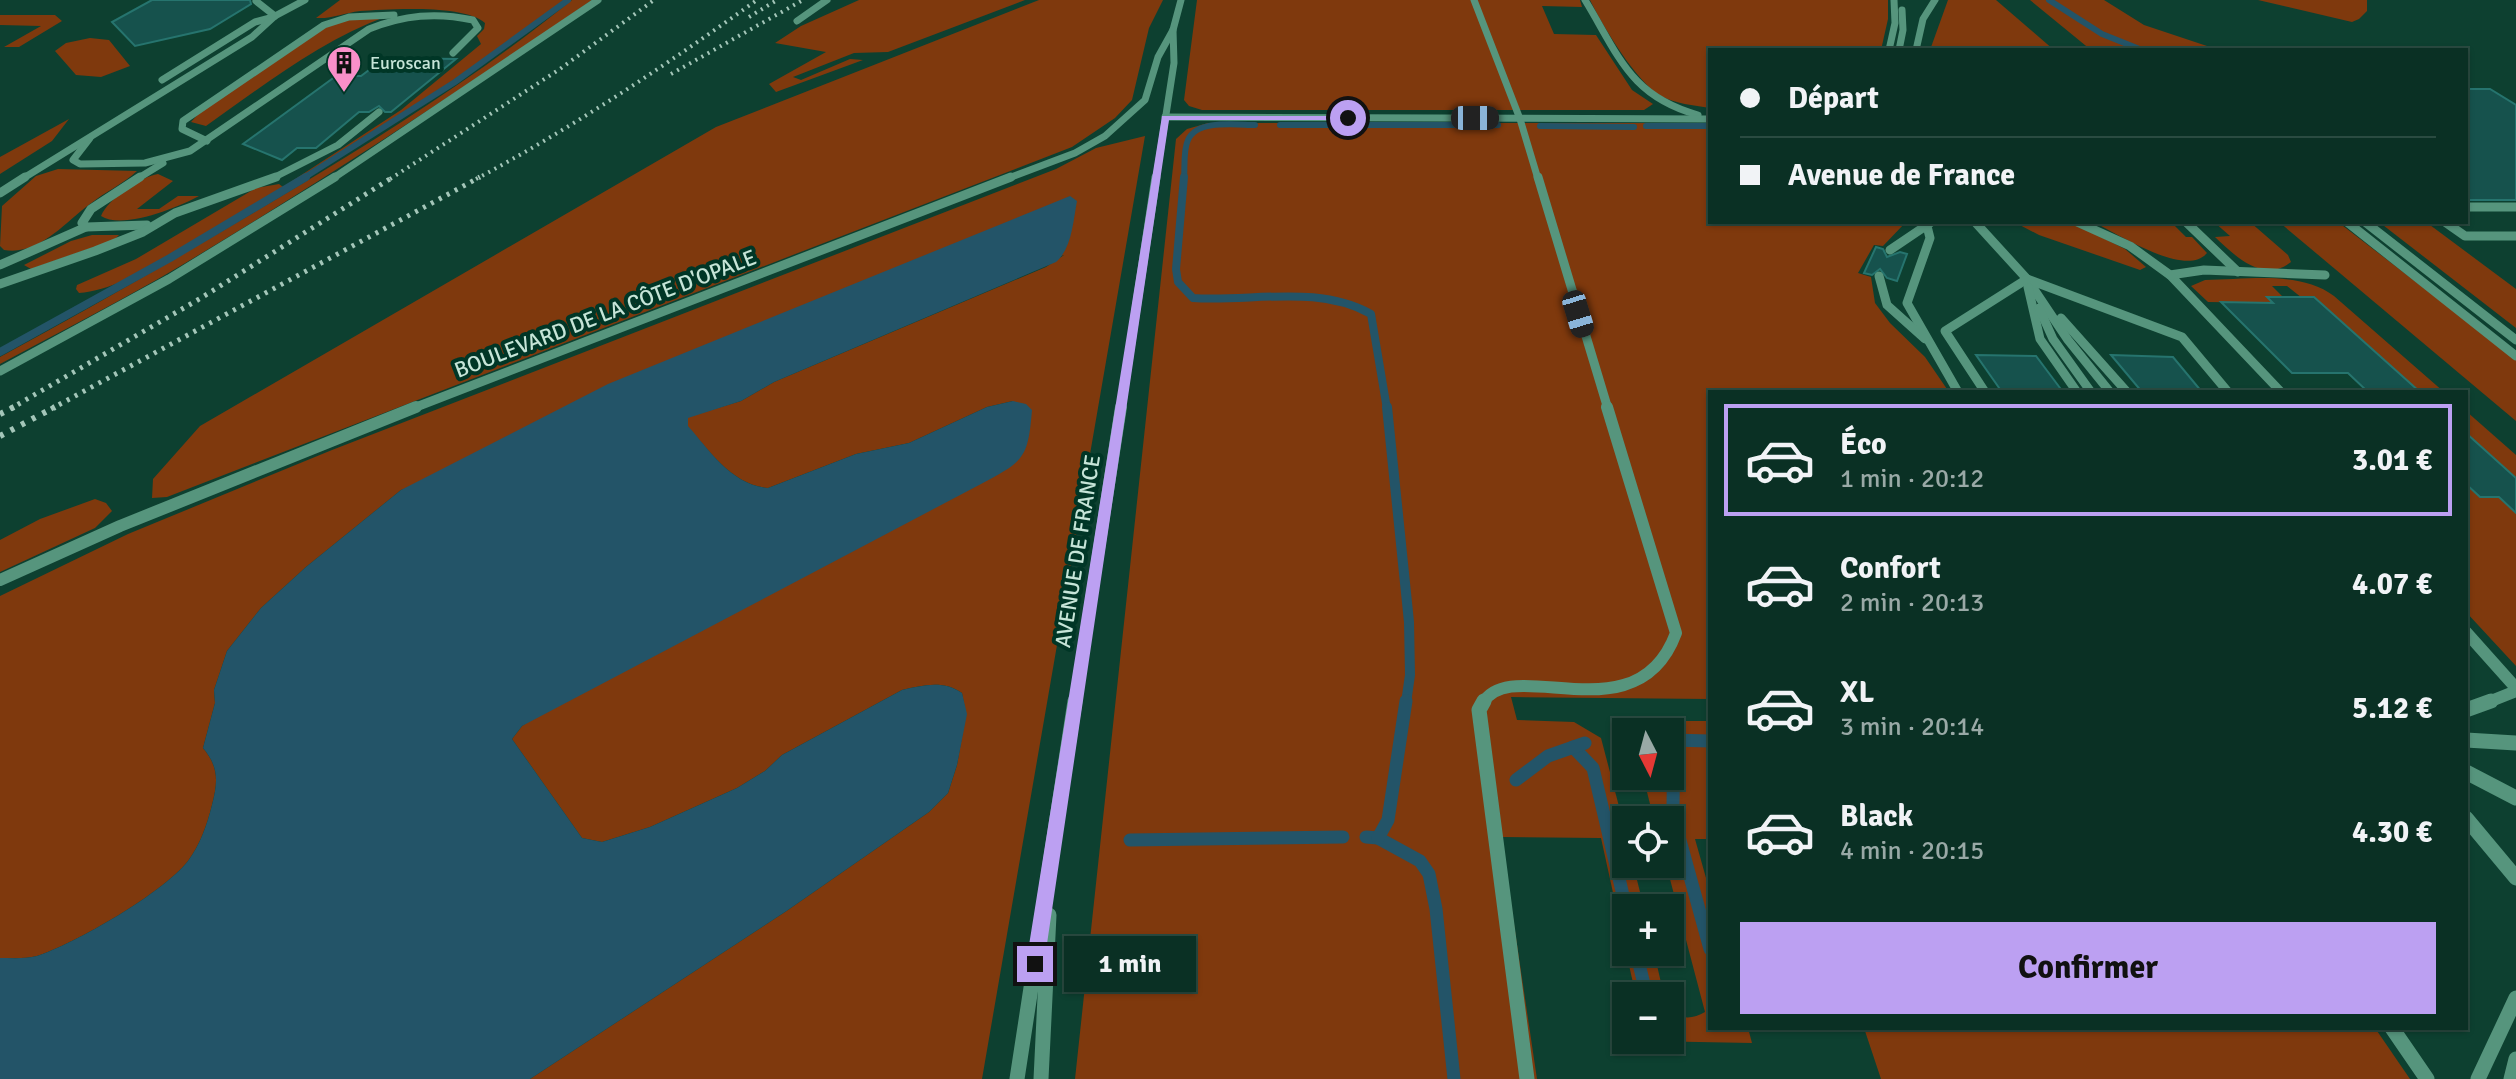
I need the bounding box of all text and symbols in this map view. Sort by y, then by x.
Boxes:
building icon: Euroscan [325,44,363,94]
place label: Euroscan [370,52,441,74]
text: Départ [1788,80,1879,117]
route start [1330,100,1366,136]
car [1451,106,1499,130]
text: Avenue de France [1788,157,2015,194]
street label: BOULEVARD DE LA CÔTE D'OPALE [450,243,760,384]
car [1560,288,1596,340]
icon: car [1744,424,1816,496]
text: Éco [1840,426,1887,463]
text: 3.01 € [2352,442,2432,479]
street label: AVENUE DE FRANCE [1049,453,1106,649]
text: 1 min · 20:12 [1840,463,1984,495]
icon: car [1744,548,1816,620]
text: Confort [1840,550,1941,587]
text: 4.07 € [2352,566,2432,603]
text: 2 min · 20:13 [1840,587,1984,619]
icon: car [1744,672,1816,744]
text: XL [1840,674,1874,711]
text: 5.12 € [2352,690,2432,727]
text: 3 min · 20:14 [1840,711,1984,743]
north arrow [1612,718,1684,790]
map controls [1612,718,1684,1054]
icon: car [1744,796,1816,868]
text: Black [1840,798,1913,835]
button: locate [1612,806,1684,878]
text: 4.30 € [2352,814,2432,851]
text: 4 min · 20:15 [1840,835,1984,867]
button: + [1612,894,1684,966]
button: Confirmer [1740,922,2436,1014]
callout: 1 min [1063,936,1195,992]
route end [1017,946,1053,982]
text: 1 min [1099,948,1161,980]
button: − [1612,982,1684,1054]

